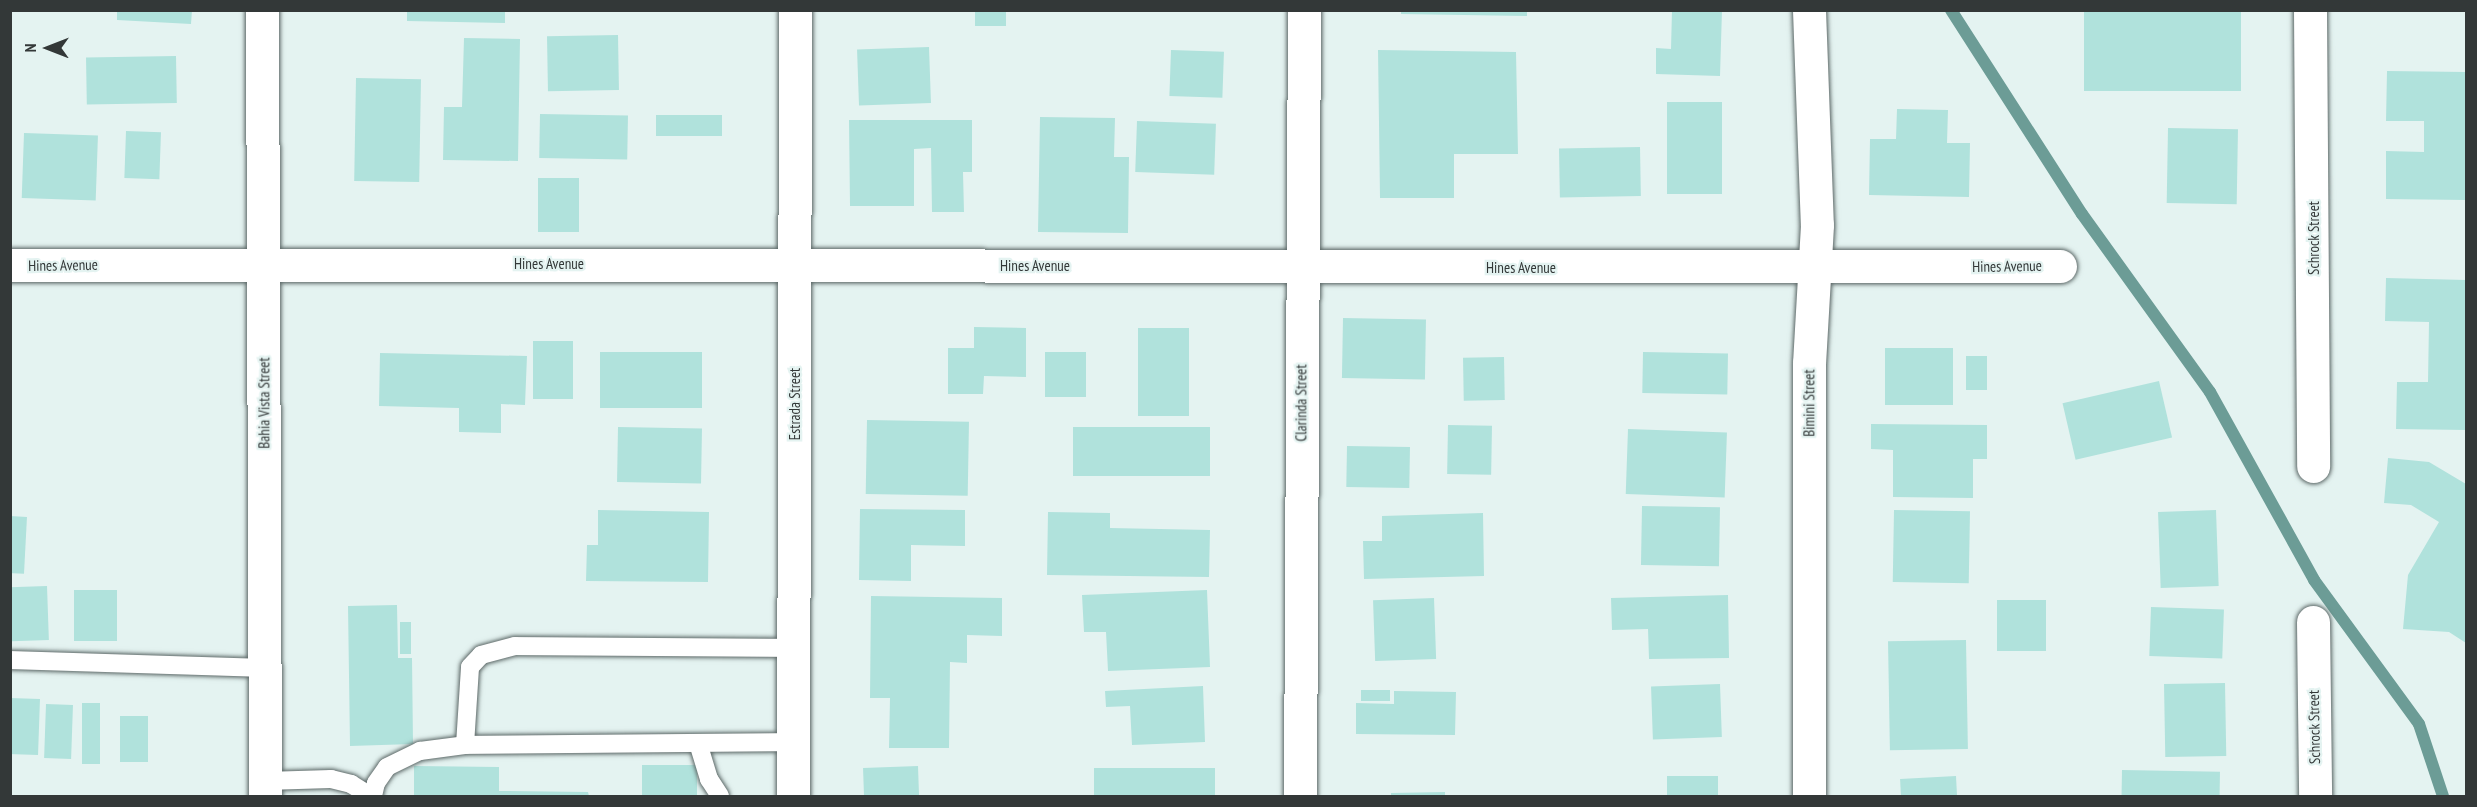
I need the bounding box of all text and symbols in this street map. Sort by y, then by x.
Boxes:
north arrow [18,18,78,78]
text: N [20,44,40,52]
street label: Schrock Street [2305,201,2323,275]
street label: Hines Avenue [28,255,98,275]
street label: Hines Avenue [514,255,584,273]
street label: Hines Avenue [1972,256,2042,276]
street label: Hines Avenue [1000,257,1070,275]
street label: Hines Avenue [1486,259,1556,277]
street label: Bahia Vista Street [255,357,273,449]
street label: Clarinda Street [1292,364,1310,442]
street label: Estrada Street [786,368,804,440]
street label: Bimini Street [1800,369,1818,437]
street label: Schrock Street [2304,690,2324,764]

